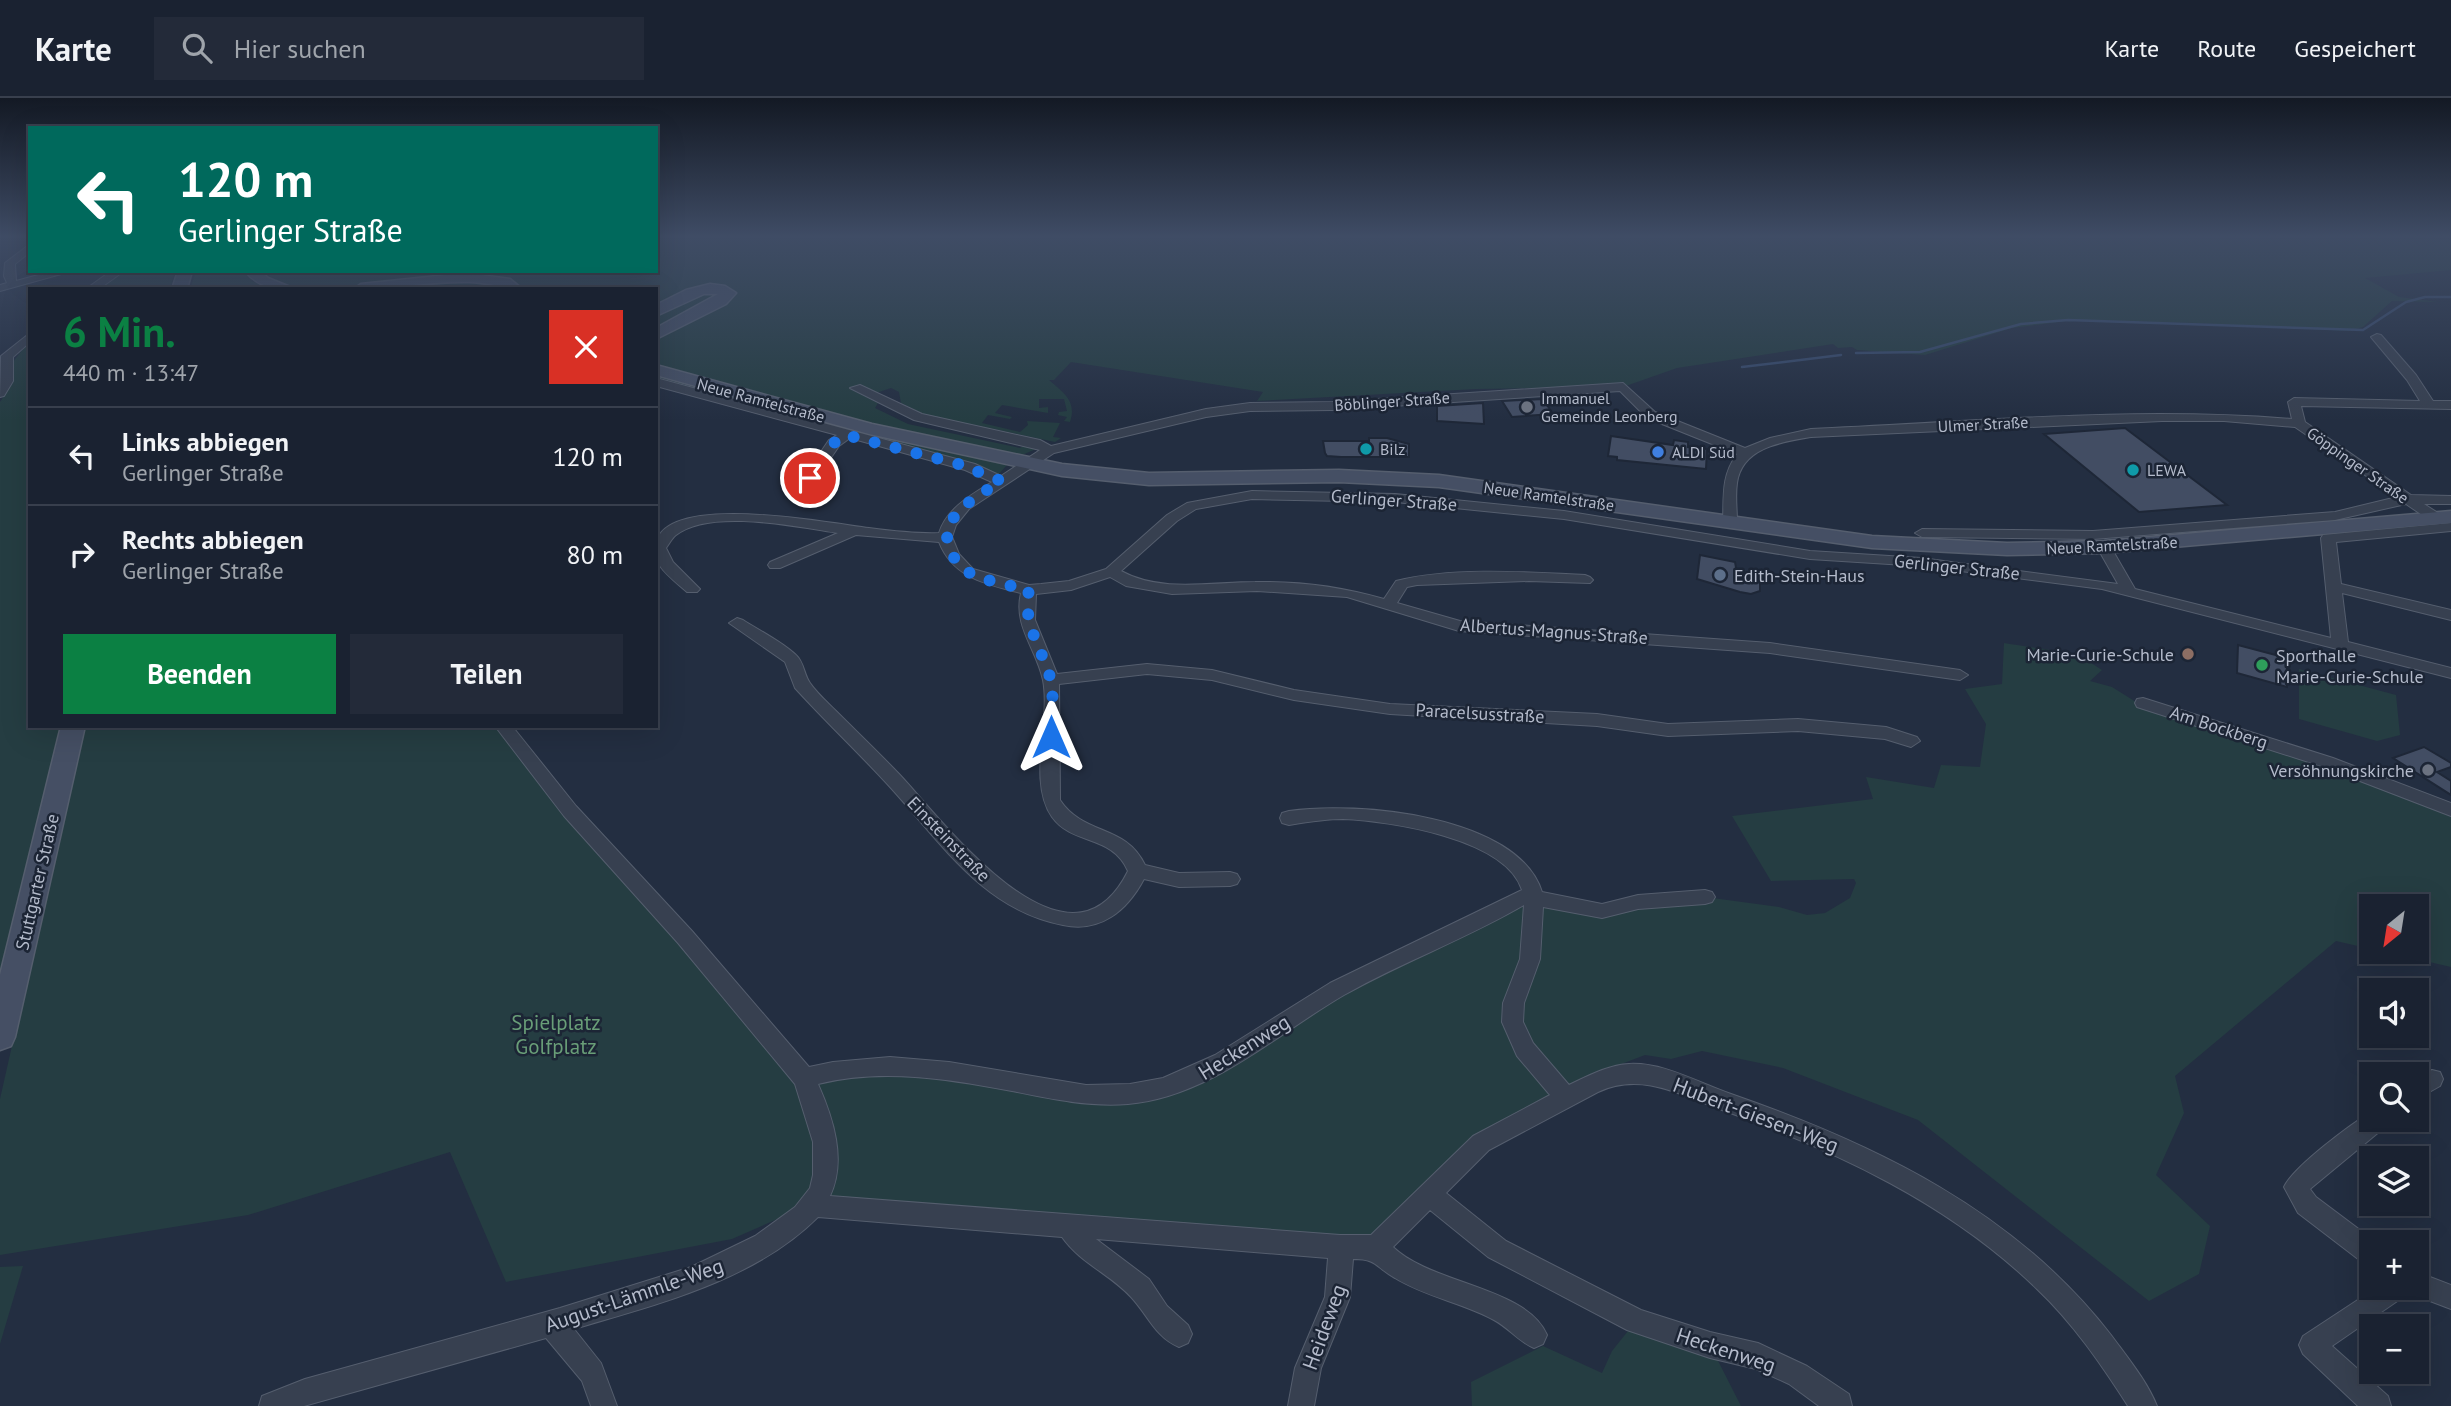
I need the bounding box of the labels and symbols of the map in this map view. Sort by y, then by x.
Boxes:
street label: Neue Ramtelstraße [695,373,827,427]
street label: Böblinger Straße [1334,387,1450,415]
place label: Immanuel Gemeinde Leonberg [1541,388,1678,426]
marker: Immanuel Gemeinde Leonberg [1519,399,1535,415]
street label: Ulmer Straße [1937,412,2029,436]
street label: Göppinger Straße [2303,422,2413,508]
place label: Bilz [1380,439,1405,459]
marker: Bilz [1358,441,1374,457]
place label: ALDI Süd [1672,442,1735,462]
marker: ALDI Süd [1650,444,1666,460]
pin [780,448,840,508]
place label: LEWA [2147,460,2187,480]
marker: LEWA [2125,462,2141,478]
street label: Neue Ramtelstraße [1483,477,1615,515]
street label: Gerlinger Straße [1330,484,1458,516]
street label: Neue Ramtelstraße [2046,532,2178,558]
street label: Gerlinger Straße [1893,549,2021,585]
place label: Edith-Stein-Haus [1734,564,1865,587]
marker: Edith-Stein-Haus [1712,567,1728,583]
street label: Albertus-Magnus-Straße [1459,613,1649,649]
place label: Marie-Curie-Schule [2026,643,2174,666]
place label: Sporthalle Marie-Curie-Schule [2276,644,2424,688]
marker: Marie-Curie-Schule [2180,646,2196,662]
marker: Sporthalle Marie-Curie-Schule [2254,657,2270,673]
street label: Paracelsusstraße [1415,698,1545,728]
position arrow [1014,700,1088,774]
street label: Am Bockberg [2167,700,2271,754]
place label: Versöhnungskirche [2268,759,2414,782]
marker: Versöhnungskirche [2420,762,2436,778]
street label: Einsteinstraße [902,791,996,887]
street label: Stuttgarter Straße [10,812,64,952]
north arrow [2359,894,2429,964]
street label: Heckenweg [1193,1008,1295,1086]
park label: Spielplatz Golfplatz [511,1009,601,1060]
street label: Hubert-Giesen-Weg [1669,1071,1843,1159]
street label: August-Lämmle-Weg [541,1252,727,1338]
street label: Heideweg [1296,1281,1352,1373]
street label: Heckenweg [1673,1321,1779,1379]

